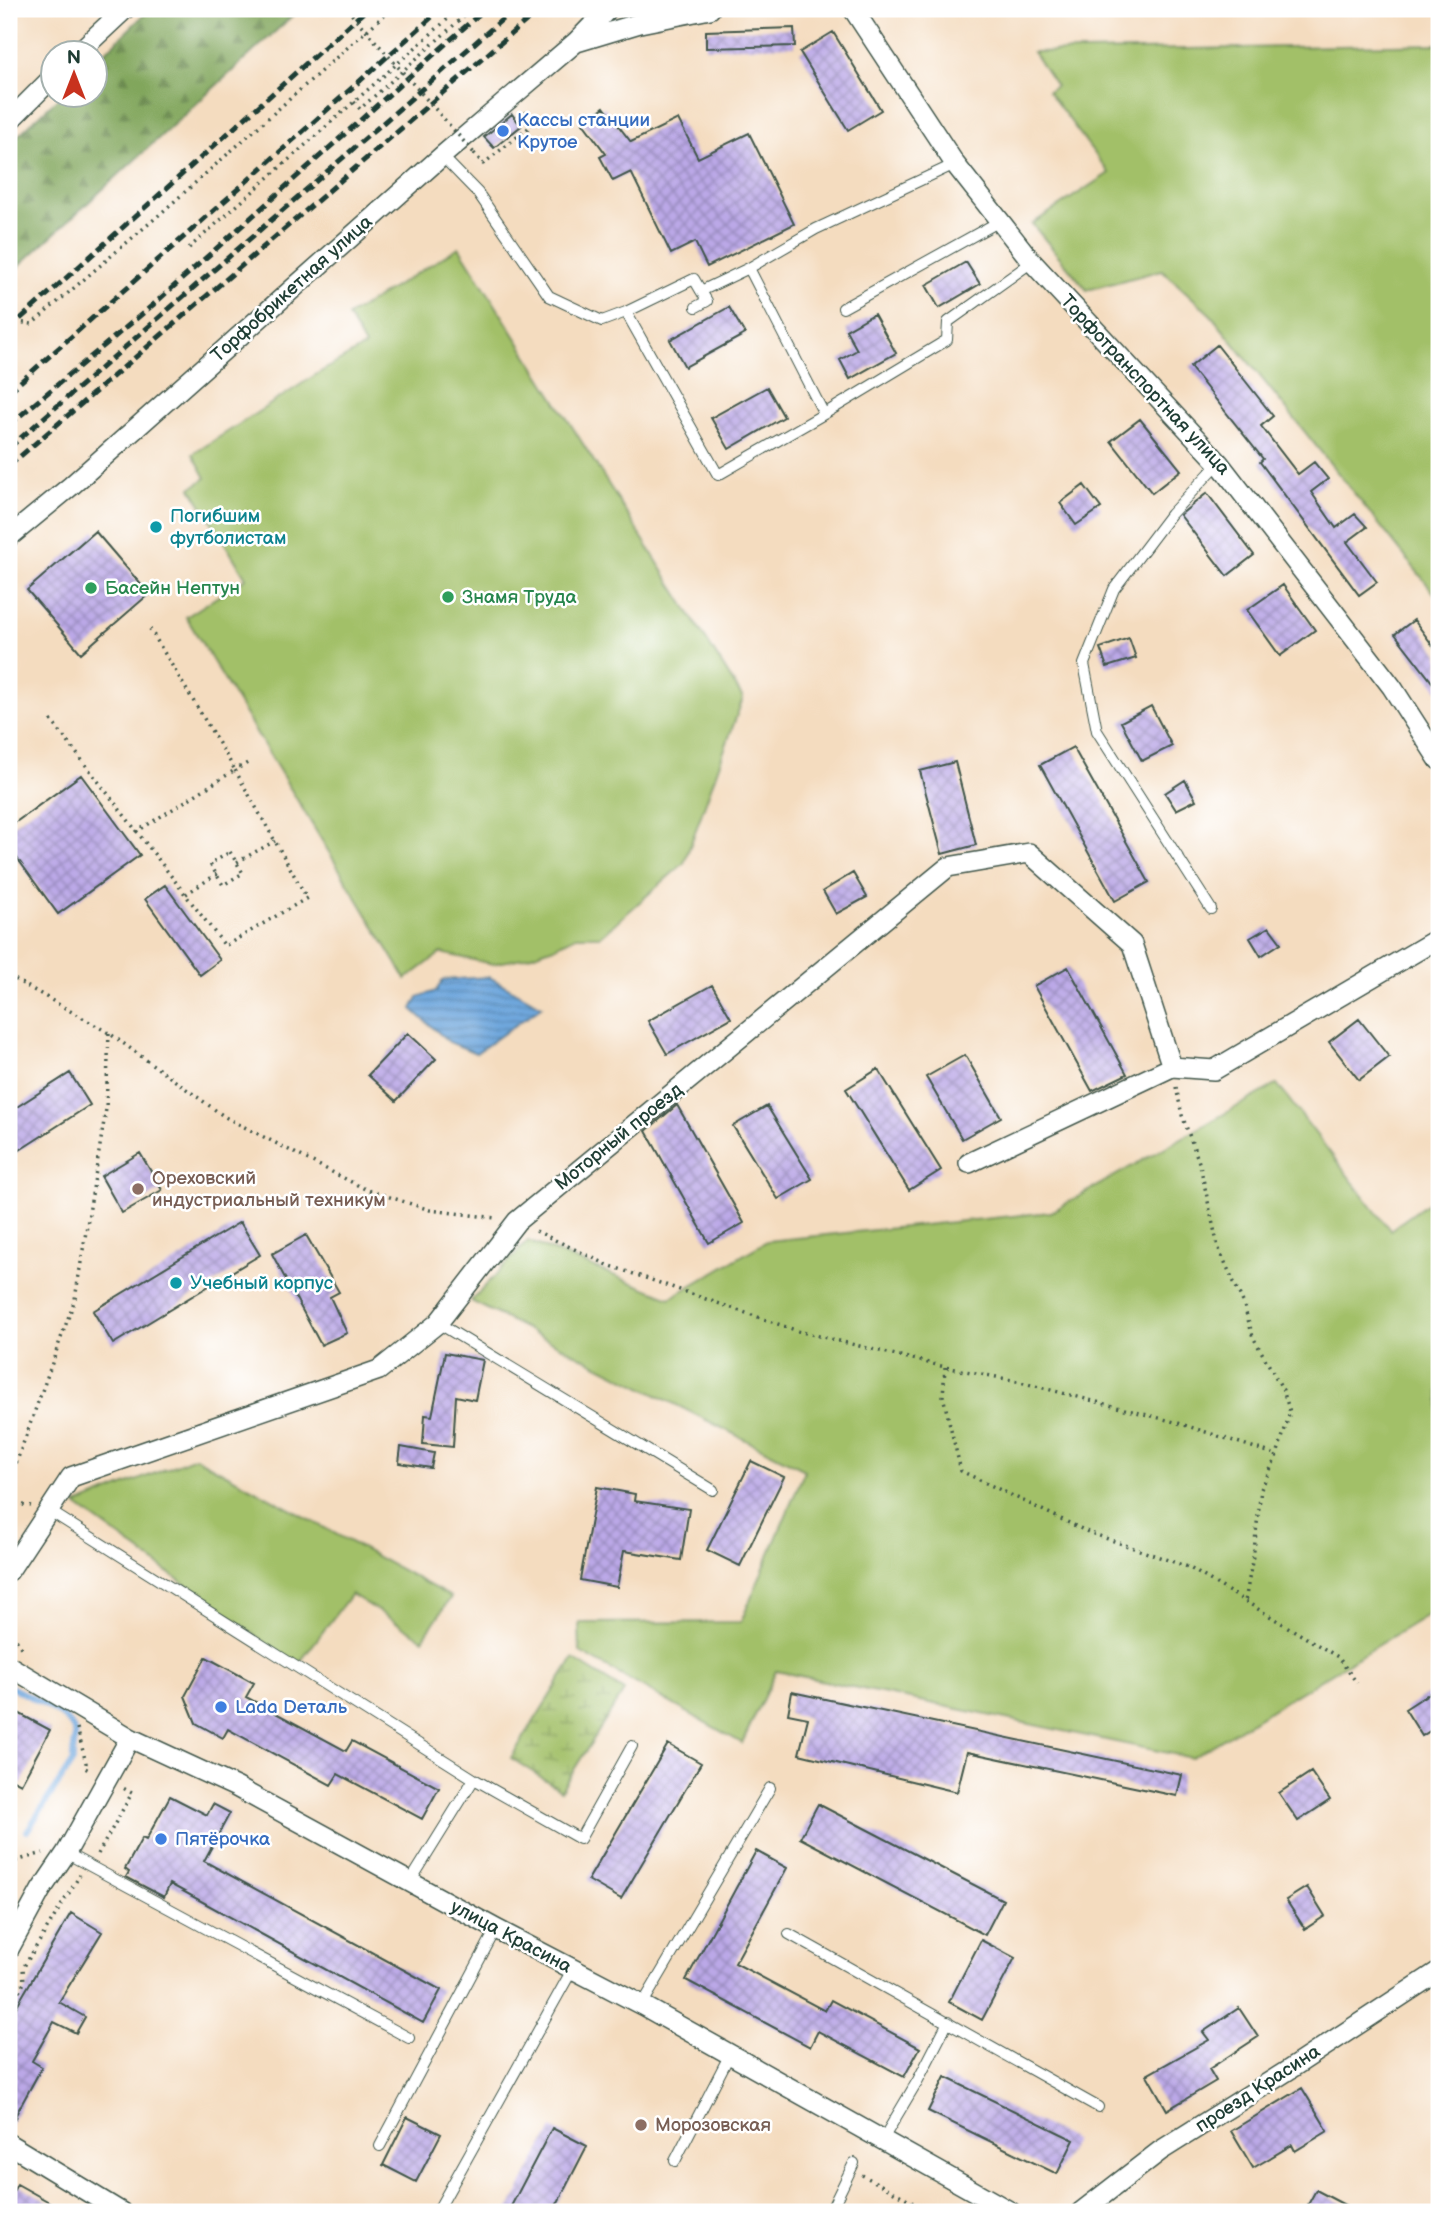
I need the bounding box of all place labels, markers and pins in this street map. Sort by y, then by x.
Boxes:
place label: Кассы станции Крутое [517,109,650,154]
marker: Кассы станции Крутое [495,123,511,139]
place label: Погибшим футболистам [170,505,287,550]
marker: Погибшим футболистам [148,519,164,535]
place label: Басейн Нептун [105,577,240,600]
marker: Басейн Нептун [83,580,99,596]
place label: Знамя Труда [462,586,577,609]
marker: Знамя Труда [440,589,456,605]
place label: Ореховский индустриальный техникум [152,1167,386,1212]
marker: Ореховский индустриальный техникум [130,1181,146,1197]
place label: Учебный корпус [190,1272,334,1295]
marker: Учебный корпус [168,1275,184,1291]
place label: Lada Dеталь [235,1696,348,1719]
marker: Lada Dеталь [213,1699,229,1715]
place label: Пятёрочка [175,1828,270,1851]
marker: Пятёрочка [153,1831,169,1847]
place label: Морозовская [655,2114,771,2137]
marker: Морозовская [633,2117,649,2133]

